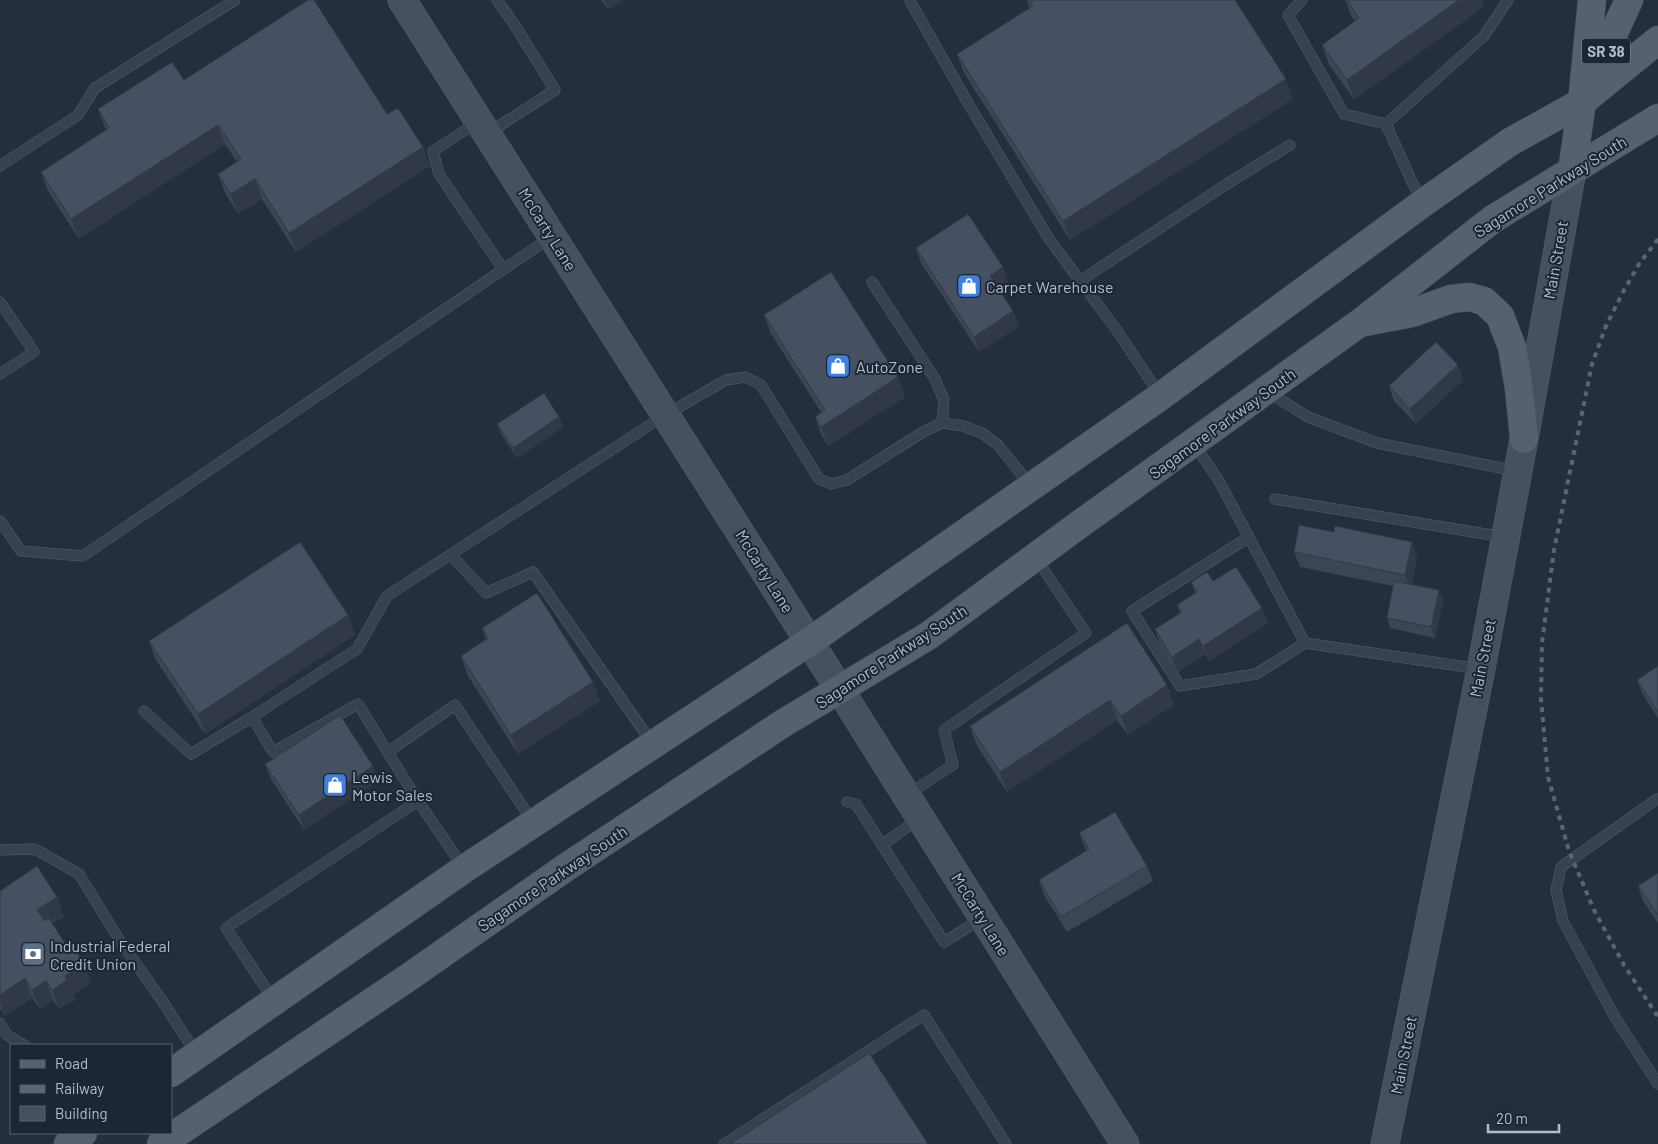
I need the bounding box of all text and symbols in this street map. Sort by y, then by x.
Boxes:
road number: SR 38 [1582,38,1630,64]
street label: Sagamore Parkway South [1470,131,1630,241]
street label: McCarty Lane [515,184,581,274]
street label: Main Street [1539,219,1571,301]
shop icon: Carpet Warehouse [956,273,982,299]
place label: Carpet Warehouse [986,277,1114,296]
shop icon: AutoZone [825,353,851,379]
place label: AutoZone [856,357,923,376]
street label: Sagamore Parkway South [1145,364,1299,482]
street label: McCarty Lane [732,526,798,616]
street label: Sagamore Parkway South [812,600,970,712]
street label: Main Street [1465,617,1499,699]
place label: Lewis Motor Sales [352,767,433,804]
shop icon: Lewis Motor Sales [322,772,348,798]
street label: Sagamore Parkway South [474,821,630,935]
street label: McCarty Lane [948,869,1014,959]
place label: Industrial Federal Credit Union [50,936,170,973]
bank icon: Industrial Federal Credit Union [20,941,46,967]
street label: Main Street [1386,1014,1420,1096]
legend [10,1044,172,1134]
text: Road [55,1054,88,1072]
text: Railway [55,1079,104,1097]
scale bar [1488,1102,1559,1134]
text: Building [55,1104,108,1122]
text: 20 m [1496,1109,1528,1127]

